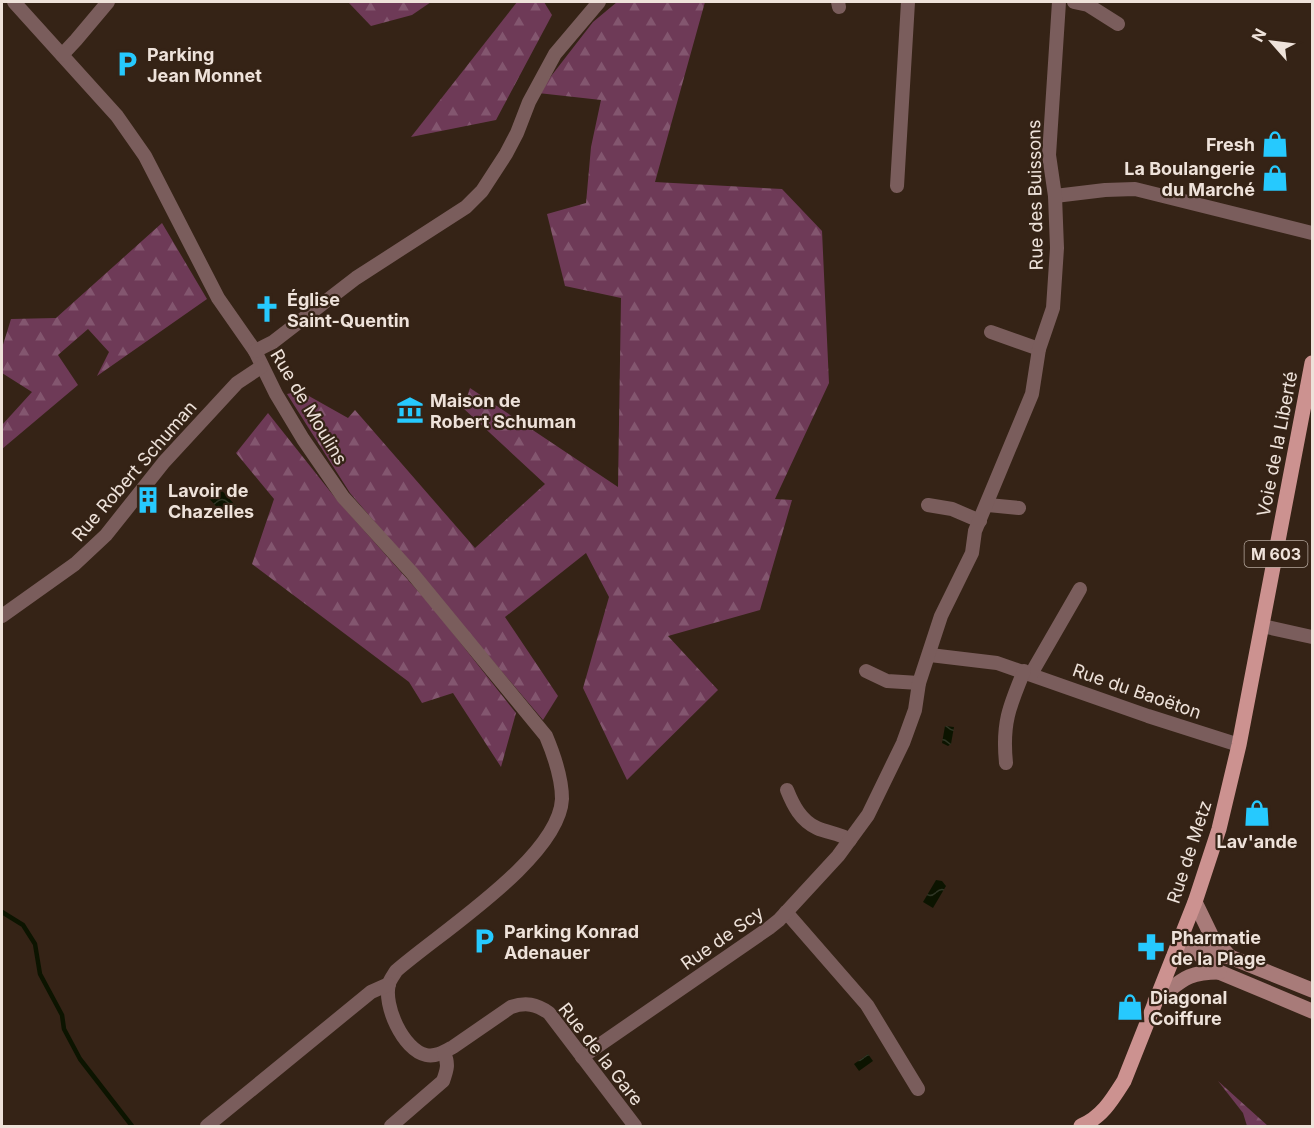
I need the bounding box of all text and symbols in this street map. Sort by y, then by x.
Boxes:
north arrow [1242,12,1302,72]
text: N [1247,25,1270,45]
place label: Parking Jean Monnet [147,44,262,86]
parking icon: Parking Jean Monnet [112,49,142,79]
street label: Rue des Buissons [1023,120,1047,270]
shop icon: Fresh [1260,129,1290,159]
place label: Fresh [1206,134,1255,155]
place label: La Boulangerie du Marché [1124,158,1255,200]
shop icon: La Boulangerie du Marché [1260,163,1290,193]
place label: Église Saint-Quentin [287,289,410,331]
church icon: Église Saint-Quentin [252,294,282,324]
street label: Rue de Moulins [266,345,352,469]
street label: Voie de la Liberté [1253,370,1301,518]
place label: Maison de Robert Schuman [430,390,576,432]
museum icon: Maison de Robert Schuman [395,395,425,425]
street label: Rue Robert Schuman [67,397,201,545]
place label: Lavoir de Chazelles [168,480,254,522]
building icon: Lavoir de Chazelles [133,485,163,515]
road number: M 603 [1244,541,1308,567]
street label: Rue du Baoëton [1070,659,1204,723]
street label: Rue de Metz [1162,798,1216,906]
shop icon: Lav'ande [1242,798,1272,828]
place label: Lav'ande [1217,831,1298,852]
street label: Rue de Scy [677,902,767,974]
place label: Parking Konrad Adenauer [504,921,639,963]
parking icon: Parking Konrad Adenauer [469,926,499,956]
place label: Pharmatie de la Plage [1171,927,1266,969]
pharmacy icon: Pharmatie de la Plage [1136,932,1166,962]
place label: Diagonal Coiffure [1150,987,1227,1029]
shop icon: Diagonal Coiffure [1115,992,1145,1022]
street label: Rue de la Gare [554,999,648,1109]

